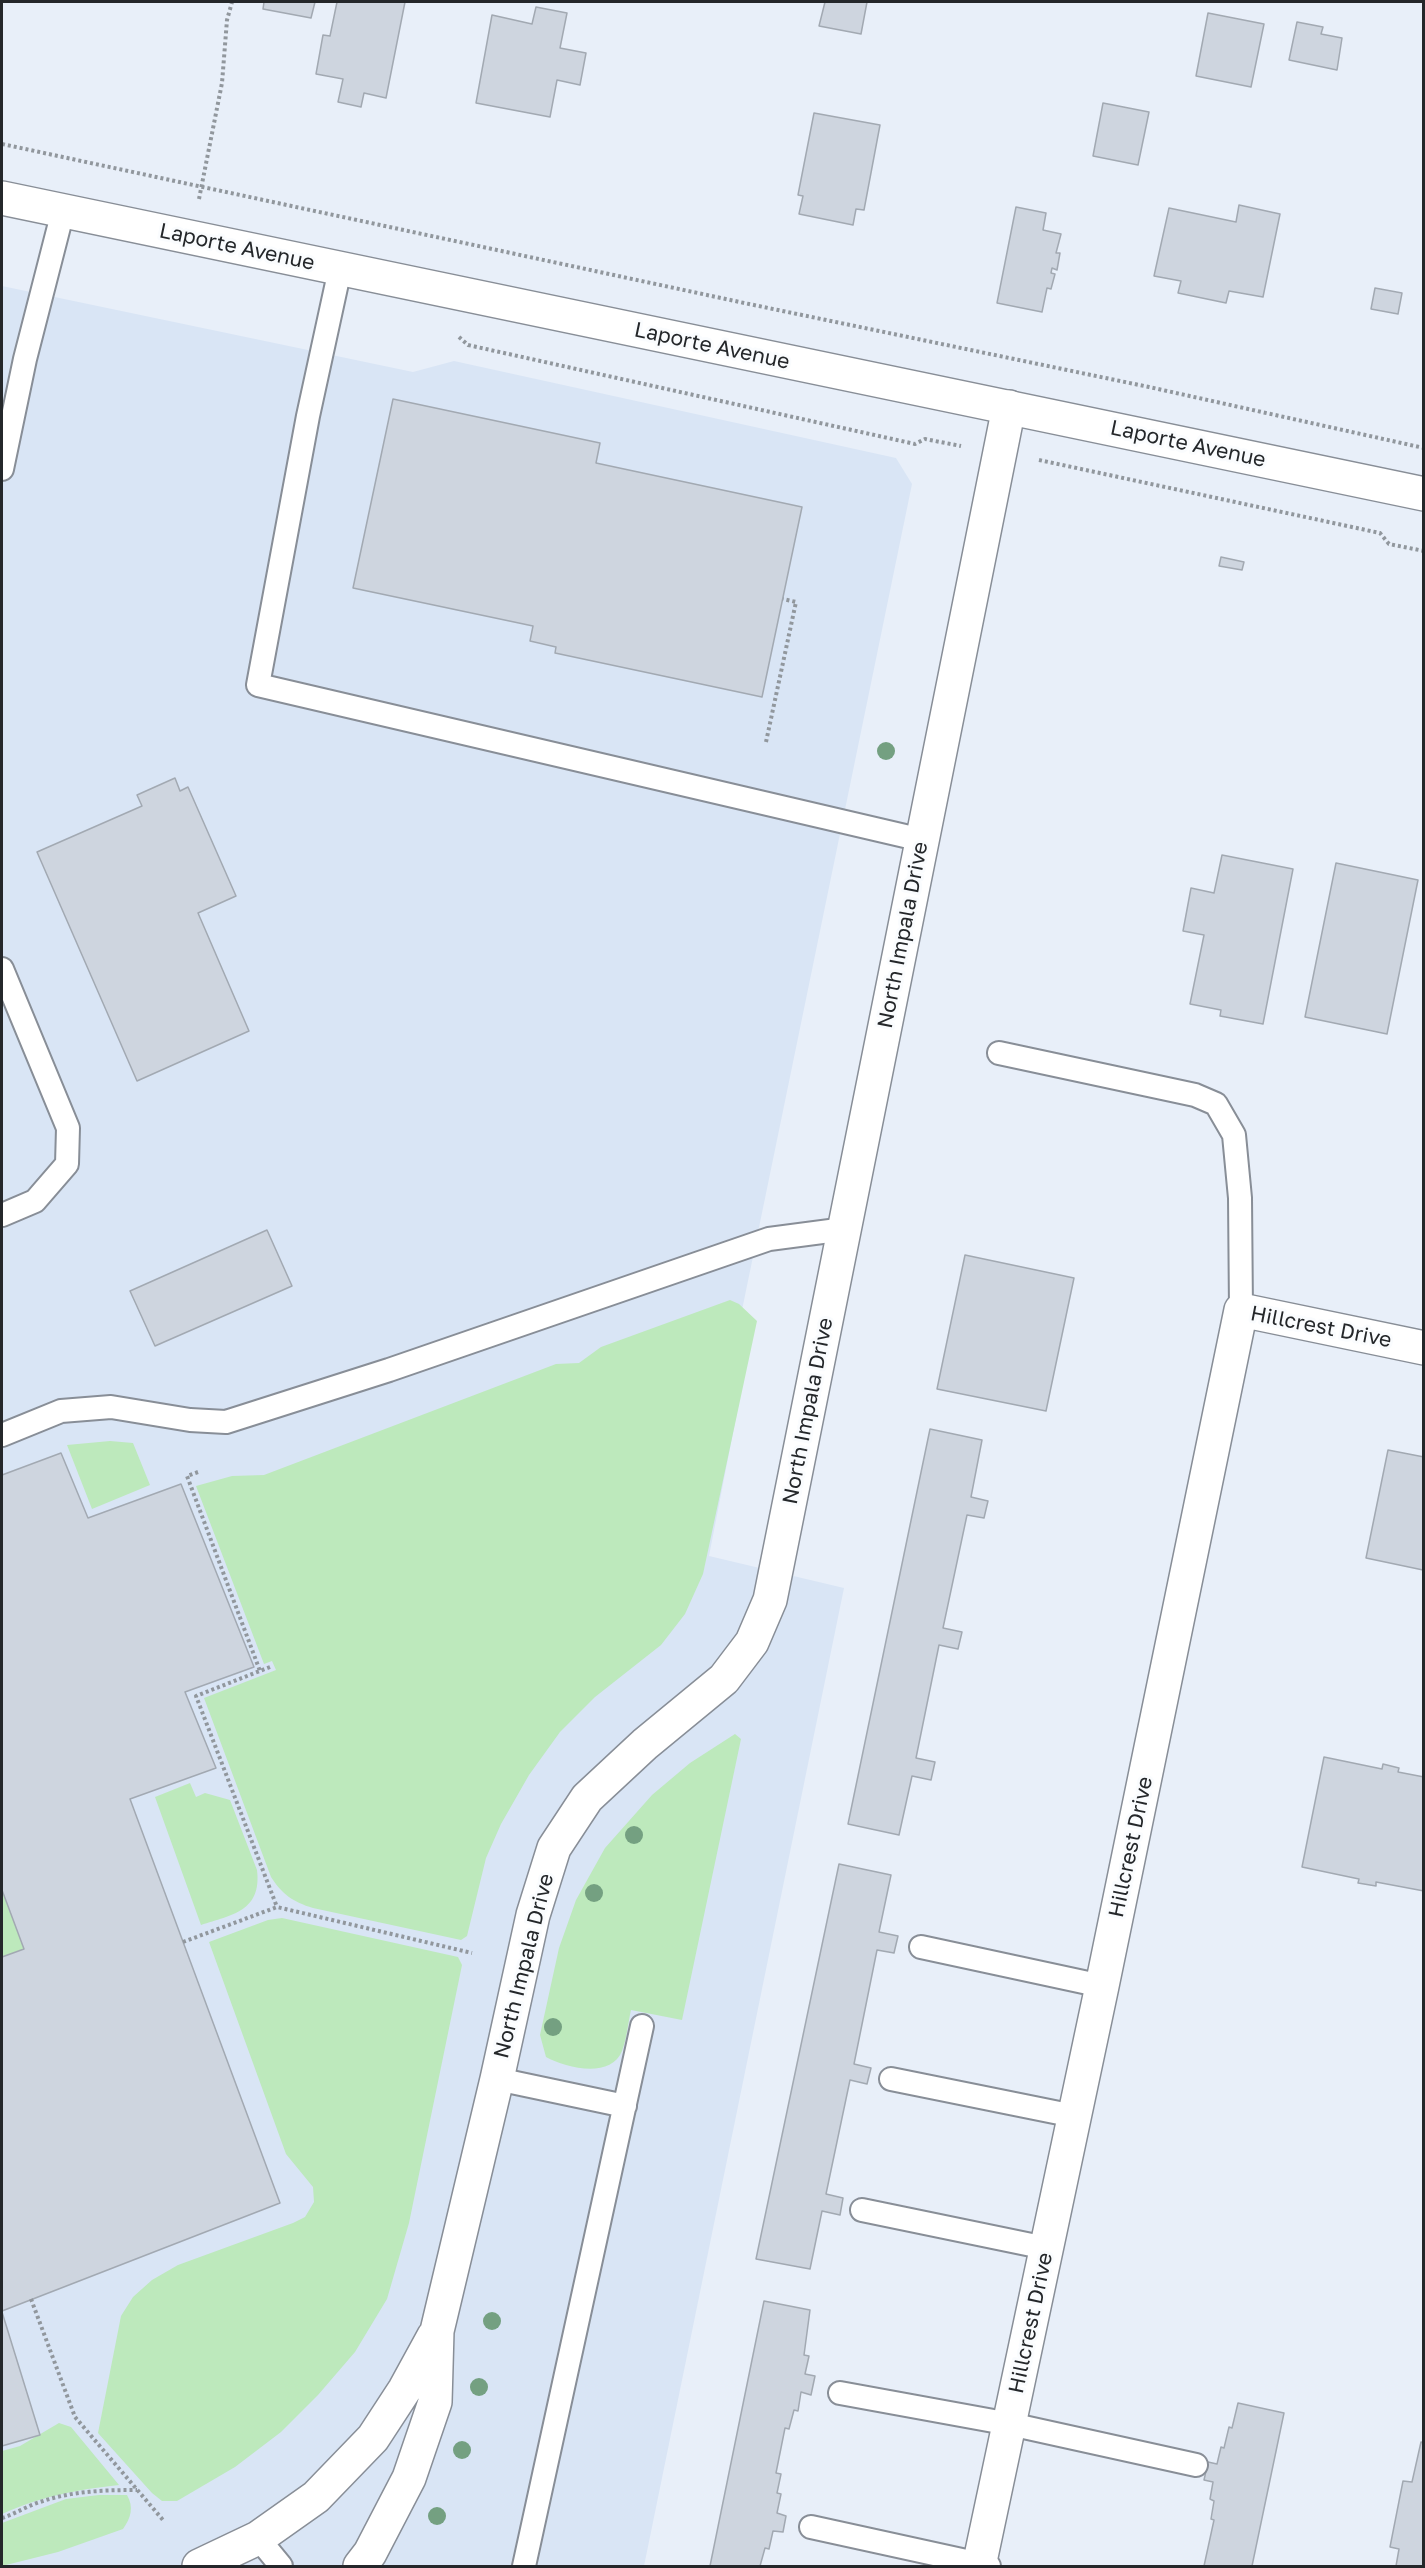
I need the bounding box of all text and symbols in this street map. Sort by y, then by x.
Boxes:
street label: Laporte Avenue [157,218,317,276]
street label: Laporte Avenue [632,317,792,375]
street label: Laporte Avenue [1108,415,1268,473]
street label: North Impala Drive [873,840,933,1030]
street label: Hillcrest Drive [1248,1301,1394,1353]
street label: North Impala Drive [778,1316,838,1506]
street label: Hillcrest Drive [1104,1774,1158,1920]
street label: North Impala Drive [489,1871,559,2061]
street label: Hillcrest Drive [1004,2250,1058,2396]

